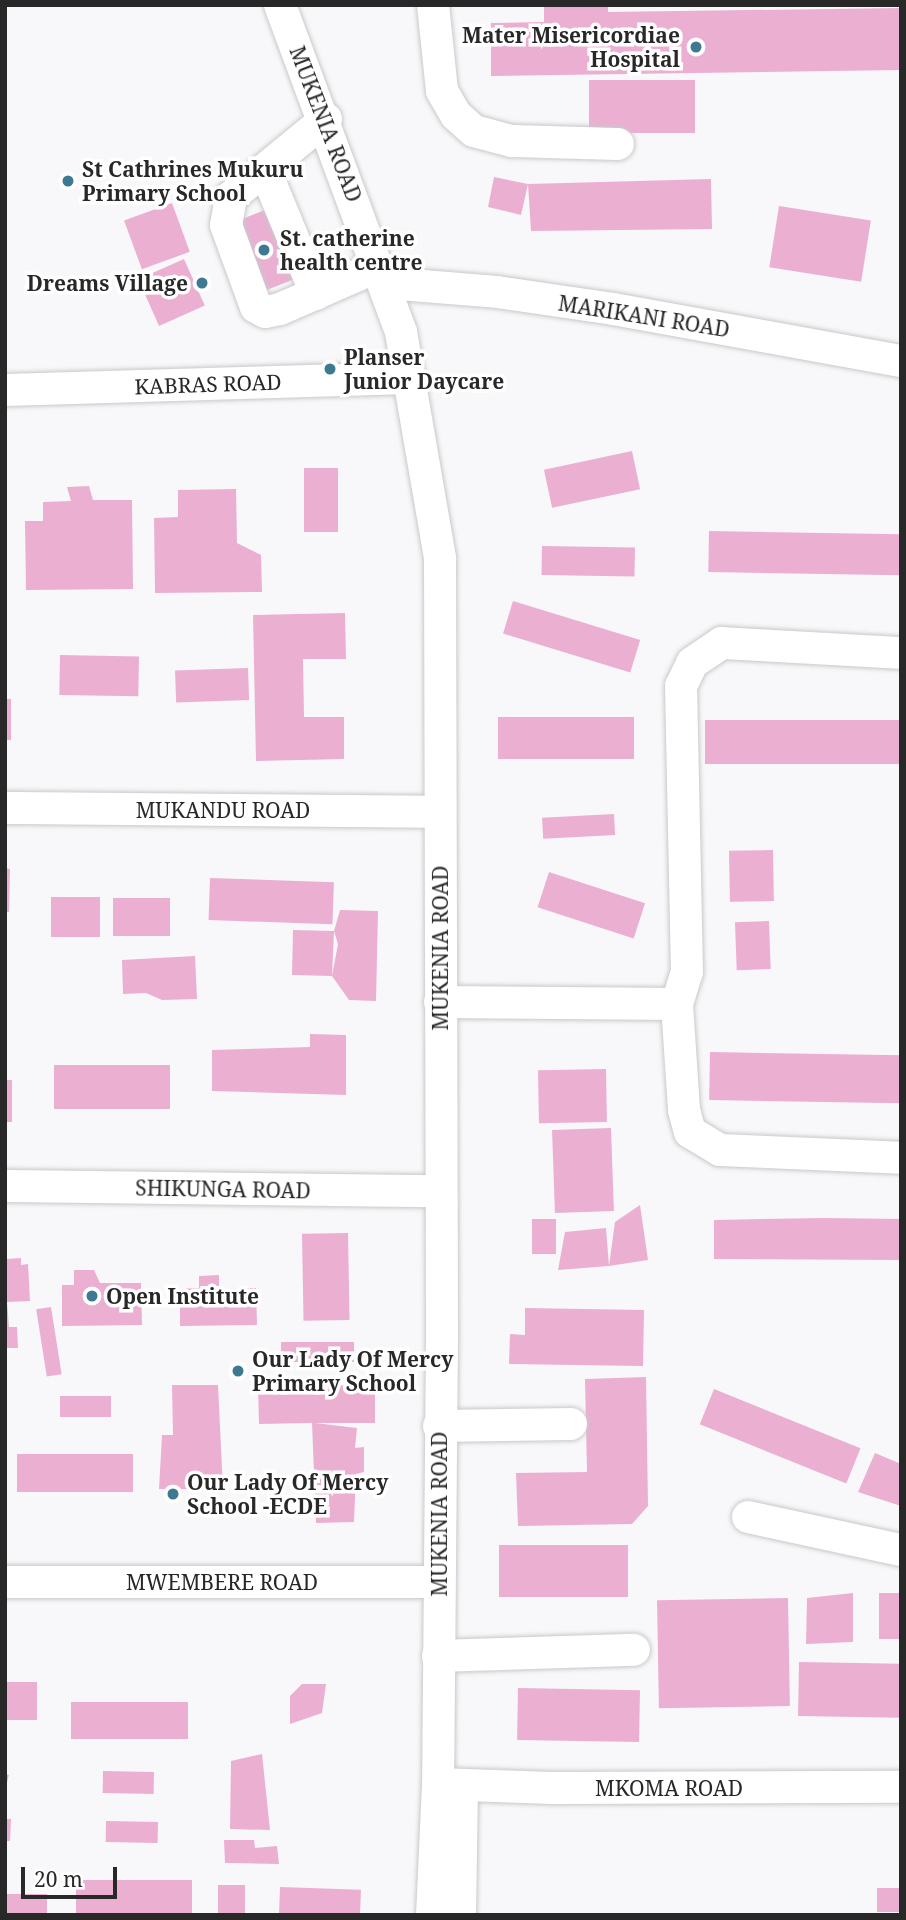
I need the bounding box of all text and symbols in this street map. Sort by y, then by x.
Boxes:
place label: Mater Misericordiae Hospital [462,22,680,72]
marker: Mater Misericordiae Hospital [686,37,706,57]
street label: MUKENIA ROAD [285,42,367,206]
place label: St Cathrines Mukuru Primary School [82,156,304,206]
marker: St Cathrines Mukuru Primary School [60,173,76,189]
place label: St. catherine health centre [280,225,423,275]
marker: St. catherine health centre [254,240,274,260]
place label: Dreams Village [27,270,188,296]
marker: Dreams Village [194,275,210,291]
street label: MARIKANI ROAD [556,290,732,342]
place label: Planser Junior Daycare [344,344,504,394]
marker: Planser Junior Daycare [322,361,338,377]
street label: KABRAS ROAD [134,369,282,399]
street label: MUKANDU ROAD [136,797,310,823]
street label: MUKENIA ROAD [427,865,453,1031]
street label: SHIKUNGA ROAD [135,1175,311,1203]
place label: Open Institute [106,1283,259,1309]
marker: Open Institute [84,1288,100,1304]
place label: Our Lady Of Mercy Primary School [252,1346,453,1396]
marker: Our Lady Of Mercy Primary School [230,1363,246,1379]
street label: MUKENIA ROAD [426,1431,452,1597]
place label: Our Lady Of Mercy School -ECDE [187,1469,388,1519]
marker: Our Lady Of Mercy School -ECDE [165,1486,181,1502]
street label: MWEMBERE ROAD [126,1569,318,1595]
street label: MKOMA ROAD [595,1775,743,1801]
scale bar [24,1854,121,1898]
text: 20 m [34,1865,83,1893]

